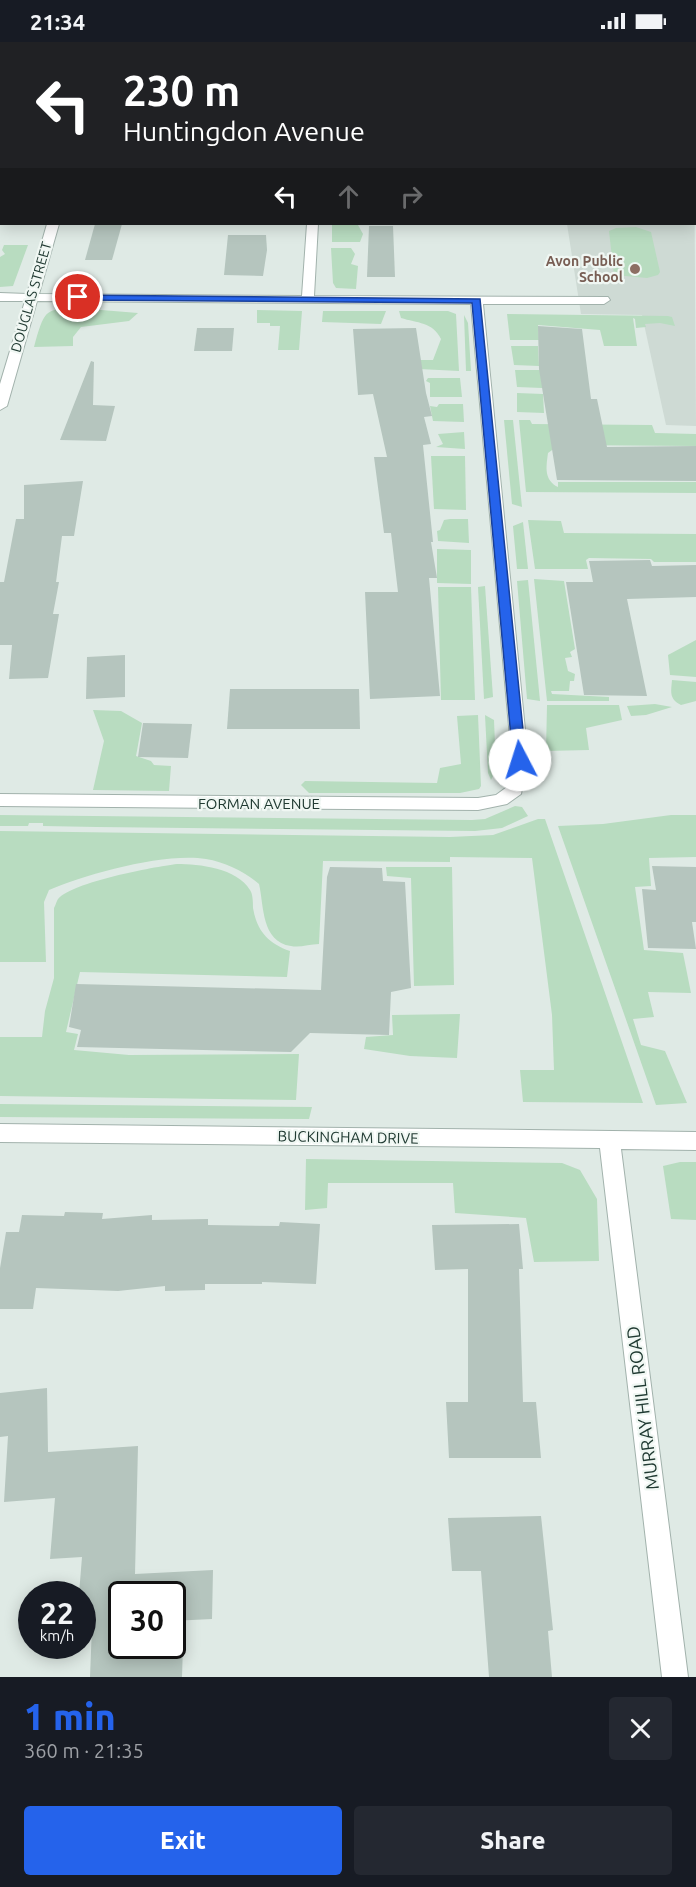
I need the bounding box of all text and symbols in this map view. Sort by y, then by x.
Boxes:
text: 21:34 [30,9,85,34]
icon: left [24,66,102,144]
text: 230 m [123,67,240,114]
text: Huntingdon Avenue [123,116,365,146]
icon: left [269,180,302,213]
icon: ahead [332,180,365,213]
icon: right [395,180,428,213]
street label: DOUGLAS STREET [8,240,55,354]
place label: Avon Public School [546,253,623,285]
marker: Avon Public School [628,262,642,276]
pin [52,271,103,322]
icon: arrive [61,280,94,313]
position arrow [488,728,552,792]
street label: FORMAN AVENUE [198,795,320,812]
street label: BUCKINGHAM DRIVE [277,1127,419,1147]
street label: MURRAY HILL ROAD [622,1325,662,1491]
speed limit sign: 30 [108,1581,186,1659]
text: 22 [40,1596,74,1630]
text: km/h [40,1627,74,1644]
text: 1 min [24,1696,116,1737]
button: close [609,1697,672,1760]
text: 360 m · 21:35 [24,1739,144,1762]
button: Exit [24,1806,342,1875]
button: Share [354,1806,672,1875]

